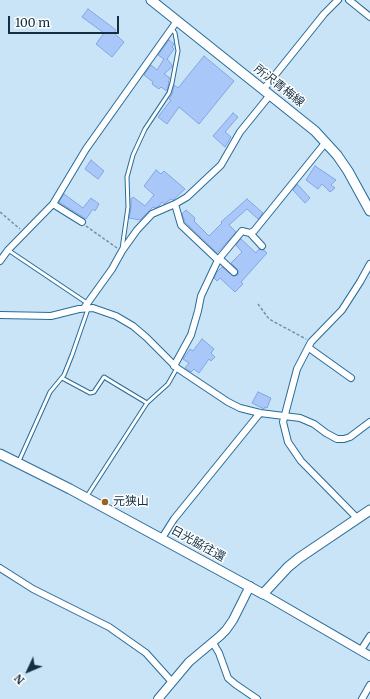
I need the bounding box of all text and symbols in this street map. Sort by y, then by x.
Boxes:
scale bar [10,8,121,34]
text: 100 m [15,15,50,30]
street label: 所沢青梅線 [251,62,307,110]
place label: 元狭山 [113,495,149,509]
marker: 元狭山 [100,497,110,507]
street label: 日光脇往還 [168,523,228,565]
north arrow [8,651,48,691]
text: N [11,671,27,687]

